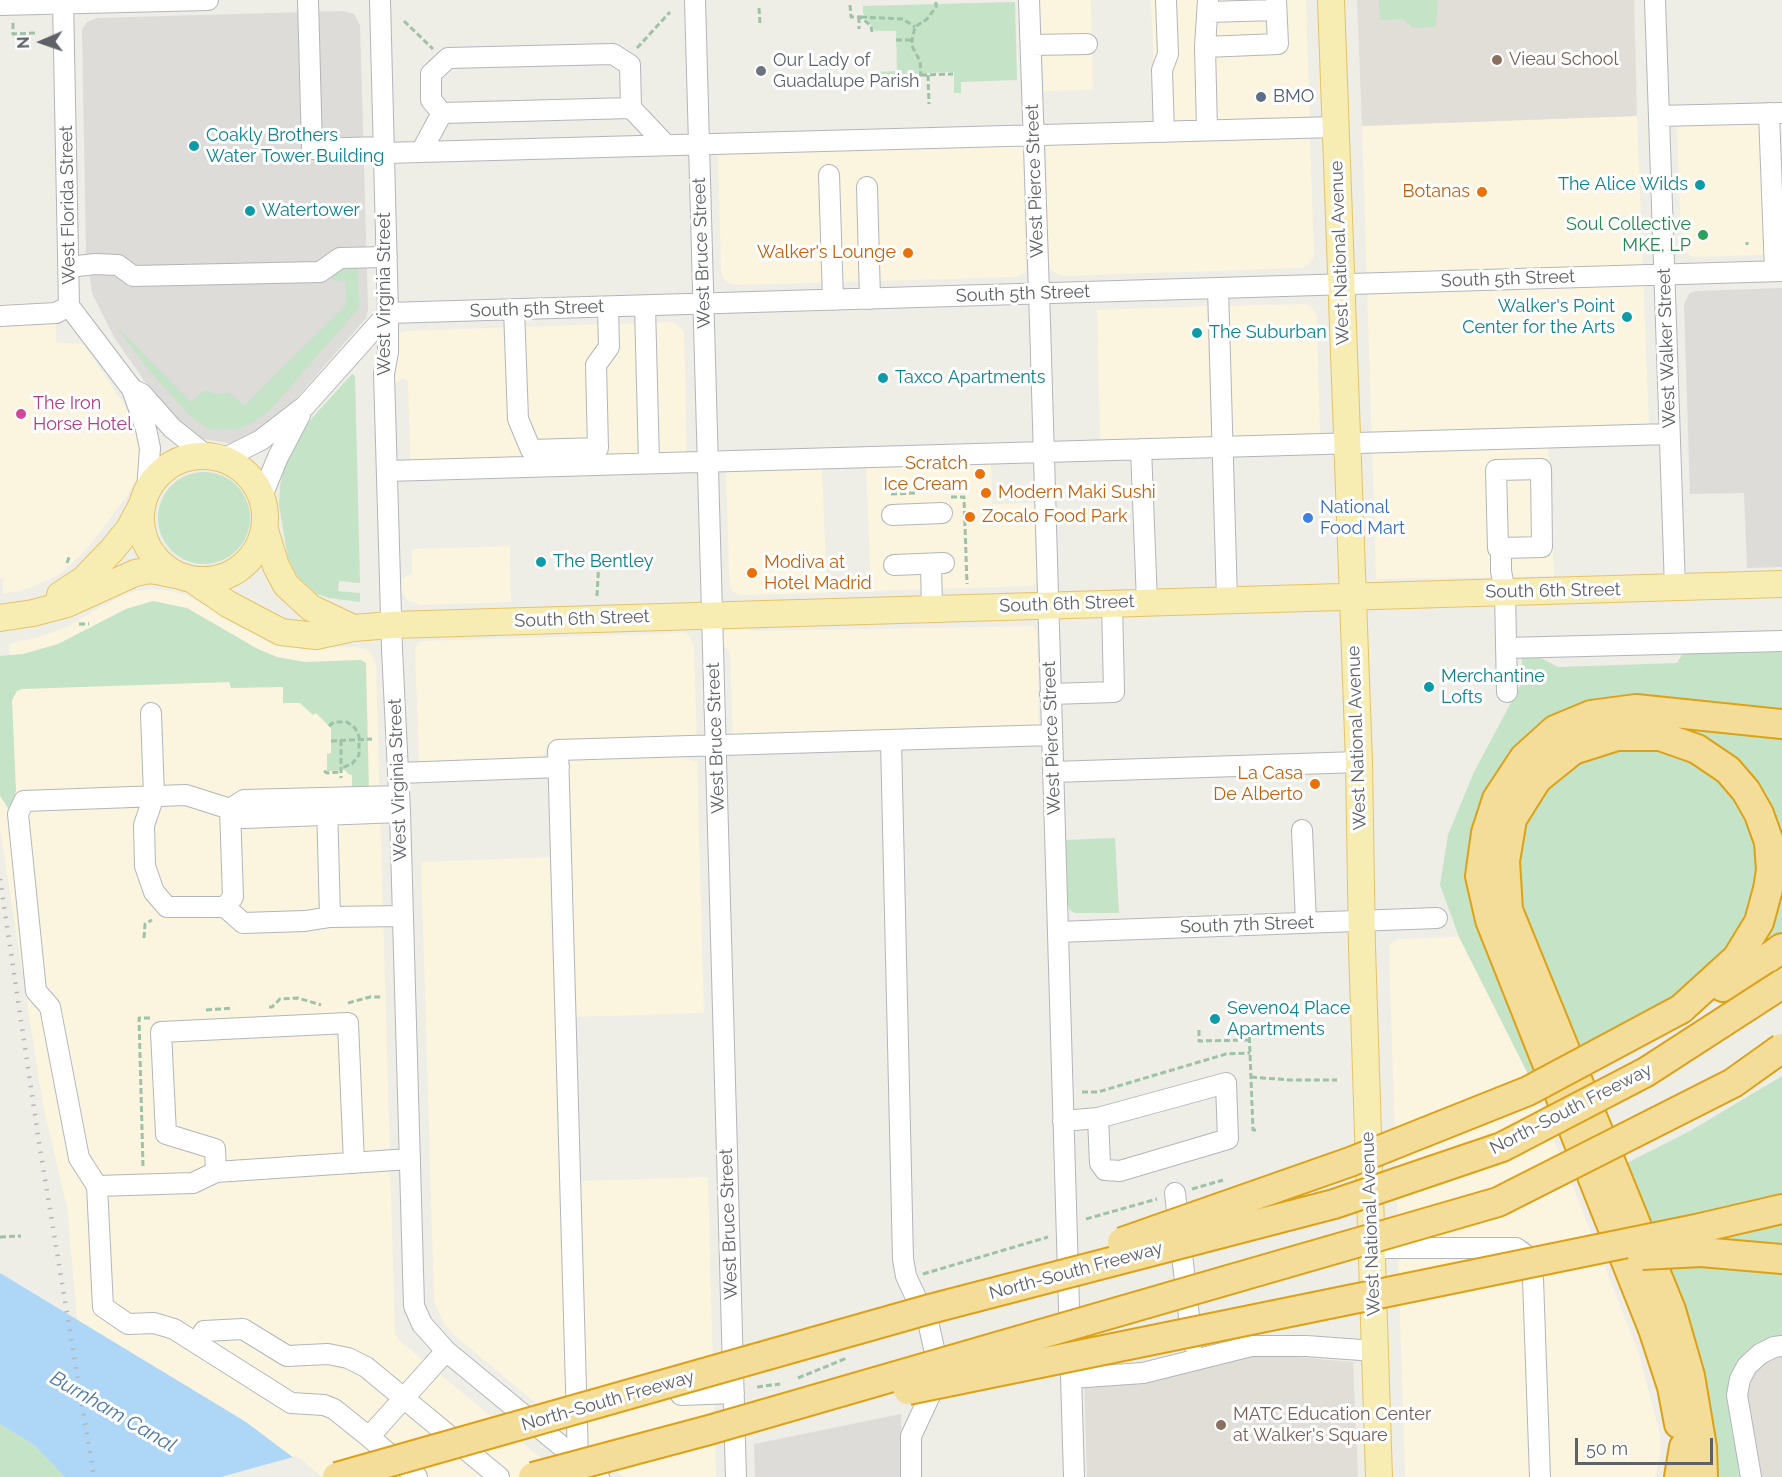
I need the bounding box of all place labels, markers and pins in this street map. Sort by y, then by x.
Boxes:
place label: Vieau School [1509,49,1618,71]
place label: Our Lady of Guadalupe Parish [773,50,920,92]
marker: Vieau School [1490,53,1504,67]
marker: Our Lady of Guadalupe Parish [754,64,768,78]
place label: BMO [1273,86,1314,108]
marker: BMO [1254,90,1268,104]
place label: Coakly Brothers Water Tower Building [206,125,384,168]
marker: Coakly Brothers Water Tower Building [187,139,201,153]
place label: The Alice Wilds [1558,174,1688,196]
marker: The Alice Wilds [1693,178,1707,192]
place label: Botanas [1403,181,1470,203]
marker: Botanas [1475,185,1489,199]
place label: Watertower [262,200,360,222]
marker: Watertower [243,204,257,218]
place label: Soul Collective MKE, LP [1566,214,1691,256]
marker: Soul Collective MKE, LP [1696,228,1710,242]
place label: Walker's Lounge [757,242,896,264]
marker: Walker's Lounge [901,246,915,260]
place label: Walker's Point Center for the Arts [1462,296,1615,338]
marker: Walker's Point Center for the Arts [1620,310,1634,324]
place label: The Suburban [1209,322,1327,344]
marker: The Suburban [1190,326,1204,340]
place label: Taxco Apartments [895,367,1045,389]
marker: Taxco Apartments [876,371,890,385]
place label: The Iron Horse Hotel [33,393,132,436]
marker: The Iron Horse Hotel [14,407,28,421]
place label: Scratch Ice Cream [883,453,968,496]
marker: Scratch Ice Cream [973,467,987,481]
place label: Modern Maki Sushi [998,482,1156,504]
marker: Modern Maki Sushi [979,486,993,500]
place label: National Food Mart [1320,497,1405,540]
place label: Zocalo Food Park [982,506,1128,528]
marker: Zocalo Food Park [963,510,977,524]
marker: National Food Mart [1301,511,1315,525]
place label: The Bentley [553,551,654,573]
place label: Modiva at Hotel Madrid [764,552,872,594]
marker: The Bentley [534,555,548,569]
marker: Modiva at Hotel Madrid [745,566,759,580]
place label: Merchantine Lofts [1441,666,1545,708]
marker: Merchantine Lofts [1422,680,1436,694]
place label: La Casa De Alberto [1213,763,1303,806]
marker: La Casa De Alberto [1308,777,1322,791]
place label: Seven04 Place Apartments [1227,998,1350,1040]
marker: Seven04 Place Apartments [1208,1012,1222,1026]
place label: MATC Education Center at Walker's Square [1233,1404,1431,1446]
marker: MATC Education Center at Walker's Square [1214,1418,1228,1432]

